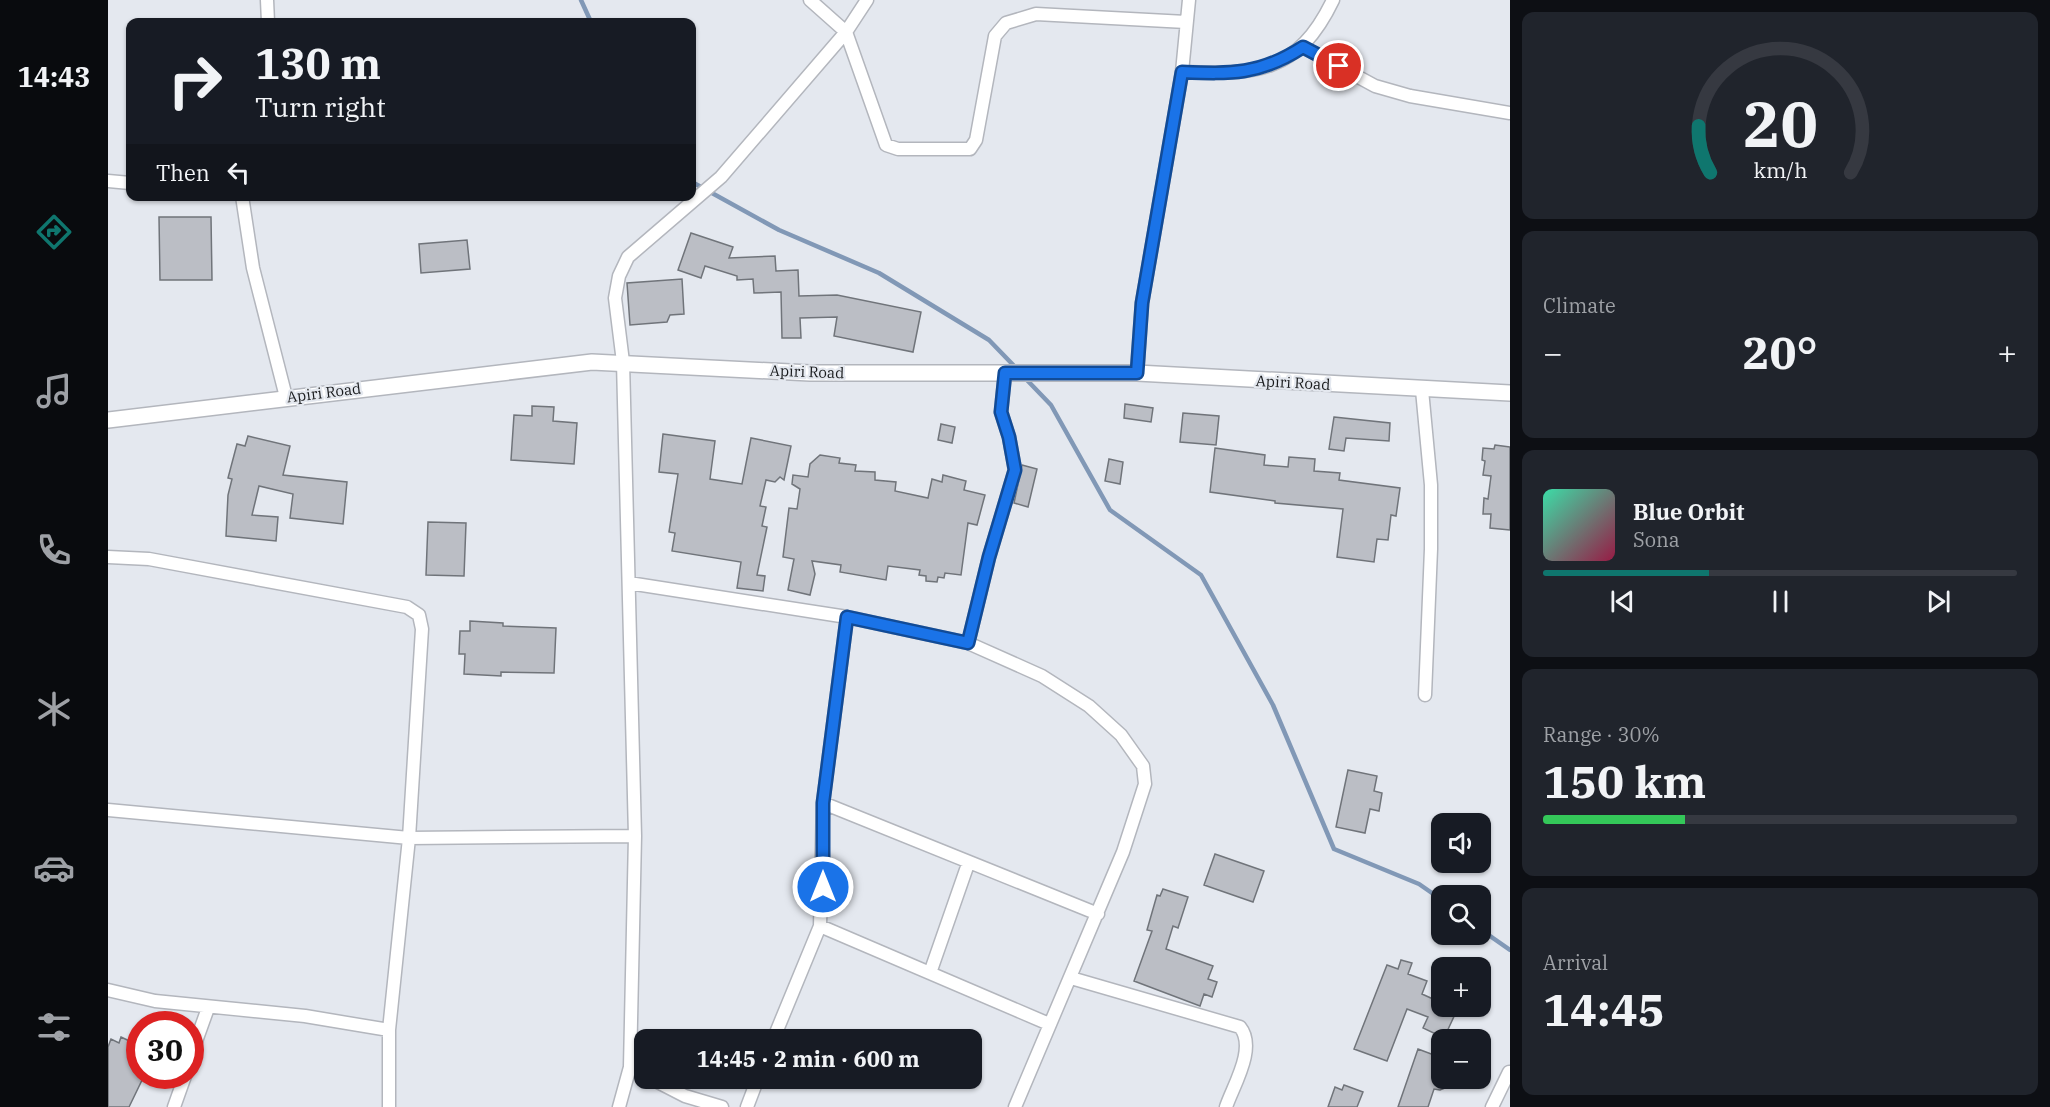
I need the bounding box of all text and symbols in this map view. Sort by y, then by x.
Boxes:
text: 130 m [255,36,381,91]
pin [1313,40,1364,91]
icon: right [156,42,234,120]
icon: arrive [1322,49,1355,82]
text: 14:43 [18,59,90,94]
text: 20 [1743,83,1817,164]
text: Turn right [255,89,386,124]
icon: left [222,156,255,189]
text: km/h [1753,156,1807,184]
text: Then [156,158,210,187]
icon: directions [33,211,75,253]
text: Climate [1543,292,1616,319]
text: 20° [1742,323,1818,381]
text: − [1543,331,1563,374]
text: + [1997,331,2017,374]
street label: Apiri Road [769,361,845,382]
icon: music [33,370,75,412]
street label: Apiri Road [1255,371,1331,394]
street label: Apiri Road [286,379,362,406]
text: Blue Orbit [1633,497,1744,526]
text: Sona [1633,526,1680,553]
icon: phone [33,529,75,571]
icon: previous [1606,585,1639,618]
icon: pause [1764,585,1797,618]
icon: next [1922,585,1955,618]
icon: climate [33,688,75,730]
text: Range · 30% [1543,721,1660,748]
text: 150 km [1543,752,1706,810]
map controls [1431,813,1491,1089]
button: sound [1431,813,1491,873]
icon: car [33,847,75,889]
position arrow [791,855,855,919]
button: search [1431,885,1491,945]
text: Arrival [1543,949,1608,976]
button: + [1431,957,1491,1017]
text: 14:45 [1543,980,1665,1038]
icon: filters [33,1006,75,1048]
speed limit sign: 30 [126,1011,204,1089]
button: − [1431,1029,1491,1089]
text: 14:45 · 2 min · 600 m [696,1044,920,1073]

